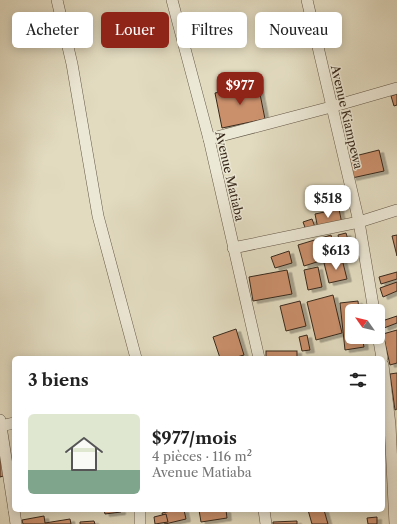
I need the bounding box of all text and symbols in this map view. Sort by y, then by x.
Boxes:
chip: Acheter [12,12,93,48]
chip: Louer [101,12,169,48]
chip: Filtres [177,12,247,48]
chip: Nouveau [255,12,342,48]
street label: Avenue Kiampewa [328,63,366,171]
pin: $977 [216,72,264,106]
text: $977 [226,77,254,93]
street label: Avenue Matiaba [212,129,248,223]
pin: $518 [304,185,352,219]
text: $518 [314,190,342,206]
pin: $613 [312,237,360,271]
text: $613 [322,242,350,258]
north arrow [345,304,385,344]
map controls [345,304,385,344]
icon: filters [347,369,369,391]
text: 3 biens [28,370,89,390]
text: $977/mois [152,428,237,448]
icon: home [60,430,108,478]
text: 4 pièces · 116 m² [152,448,252,464]
text: Avenue Matiaba [152,464,252,480]

